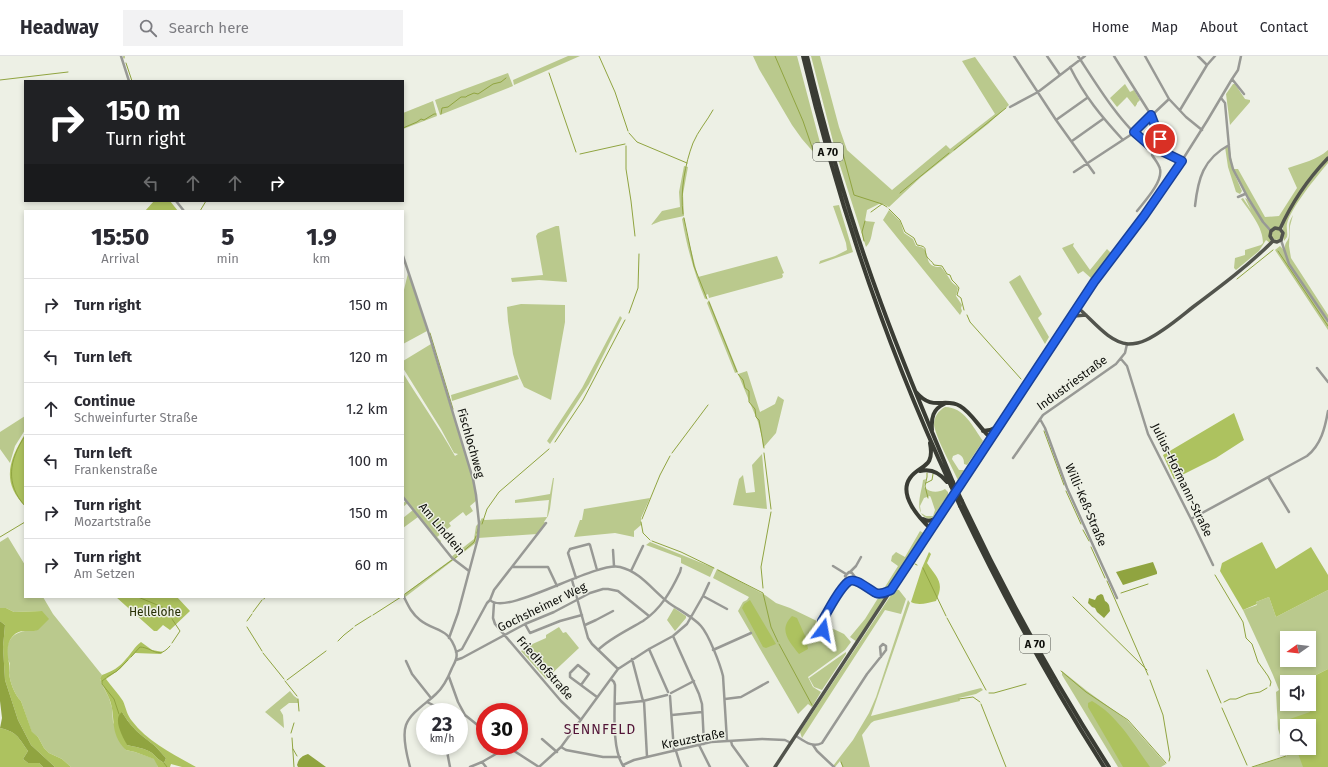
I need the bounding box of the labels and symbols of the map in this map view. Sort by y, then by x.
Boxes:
pin [1143,122,1177,156]
road number: A 70 [813,143,843,161]
street label: Industriestraße [1034,353,1110,413]
street label: Fischlochweg [454,407,488,480]
street label: Julius-Hofmann-Straße [1148,421,1216,539]
street label: Willi-Keß-Straße [1062,461,1110,549]
street label: Am Lindlein [416,500,468,558]
street label: Gochsheimer Weg [495,579,589,635]
park label: Hellelohe [129,605,181,619]
position arrow [802,609,844,651]
north arrow [1280,631,1316,667]
street label: Friedhofstraße [514,633,576,703]
road number: A 70 [1020,635,1050,653]
speed limit sign: 30 [476,703,528,755]
district label: SENNFELD [564,721,636,738]
street label: Kreuzstraße [660,726,726,752]

